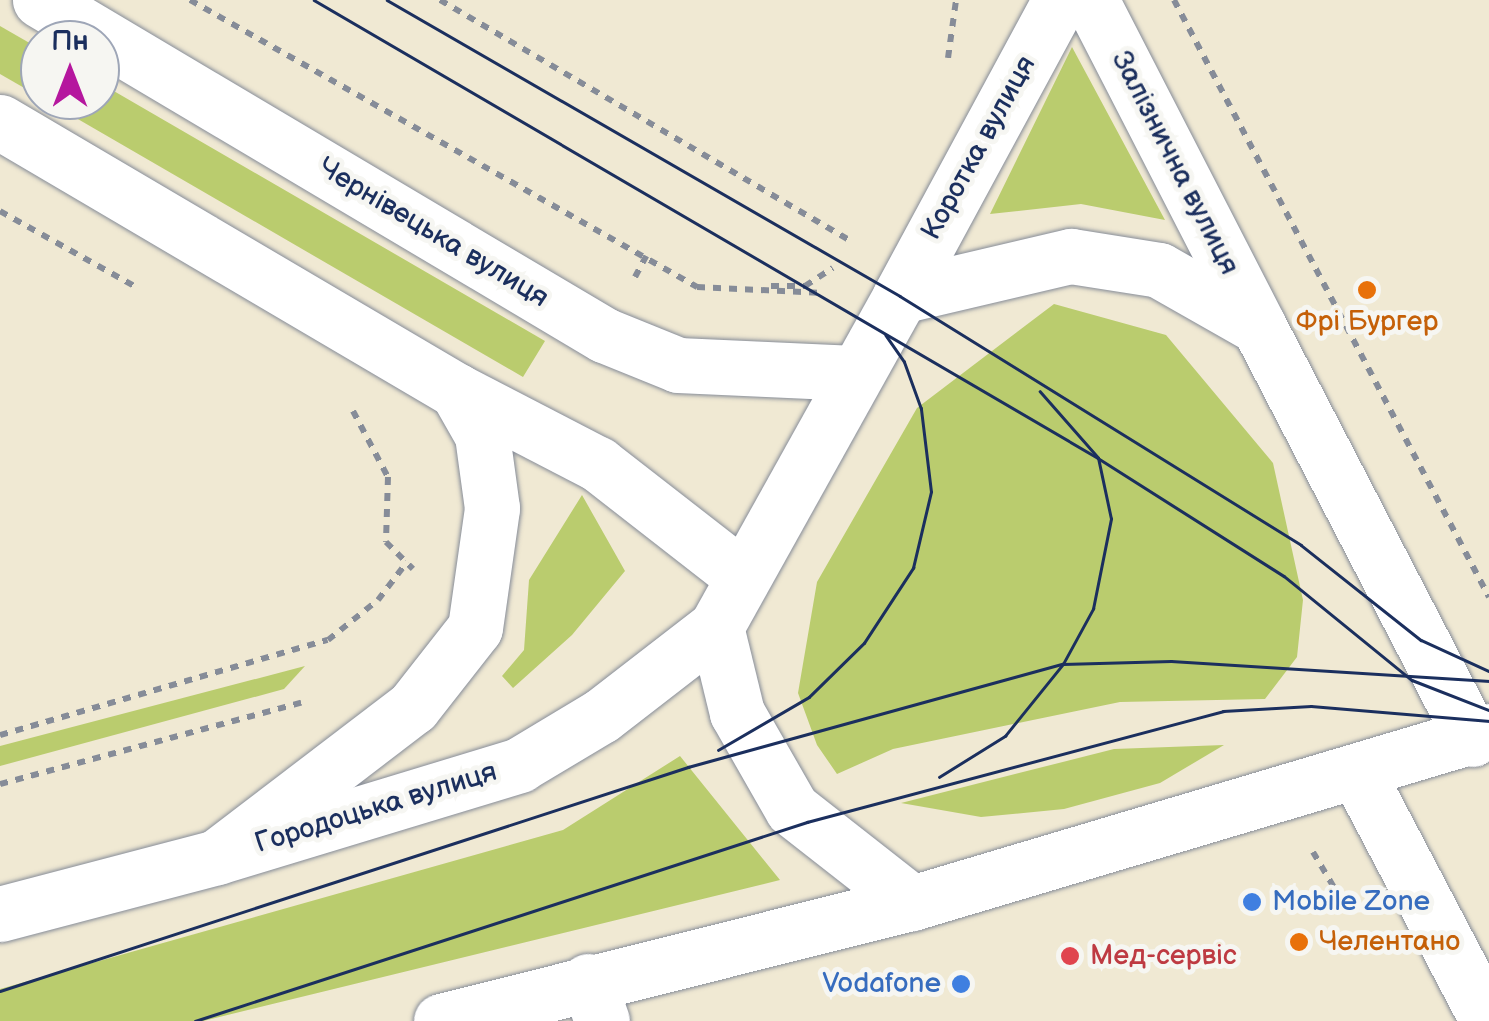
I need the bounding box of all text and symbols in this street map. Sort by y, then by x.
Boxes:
north arrow [20,20,120,120]
text: Пн [51,25,89,58]
street label: Залізнична вулиця [1104,46,1246,280]
street label: Коротка вулиця [915,50,1043,246]
street label: Чернівецька вулиця [312,151,554,315]
marker: Фрі Бургер [1356,279,1378,301]
place label: Фрі Бургер [1296,305,1438,339]
street label: Городоцька вулиця [251,755,501,861]
place label: Mobile Zone [1272,885,1430,919]
marker: Mobile Zone [1241,891,1263,913]
place label: Челентано [1319,925,1460,959]
marker: Челентано [1288,931,1310,953]
place label: Мед-сервіс [1090,939,1237,973]
marker: Мед-сервіс [1059,945,1081,967]
place label: Vodafone [822,967,941,1001]
marker: Vodafone [950,973,972,995]

